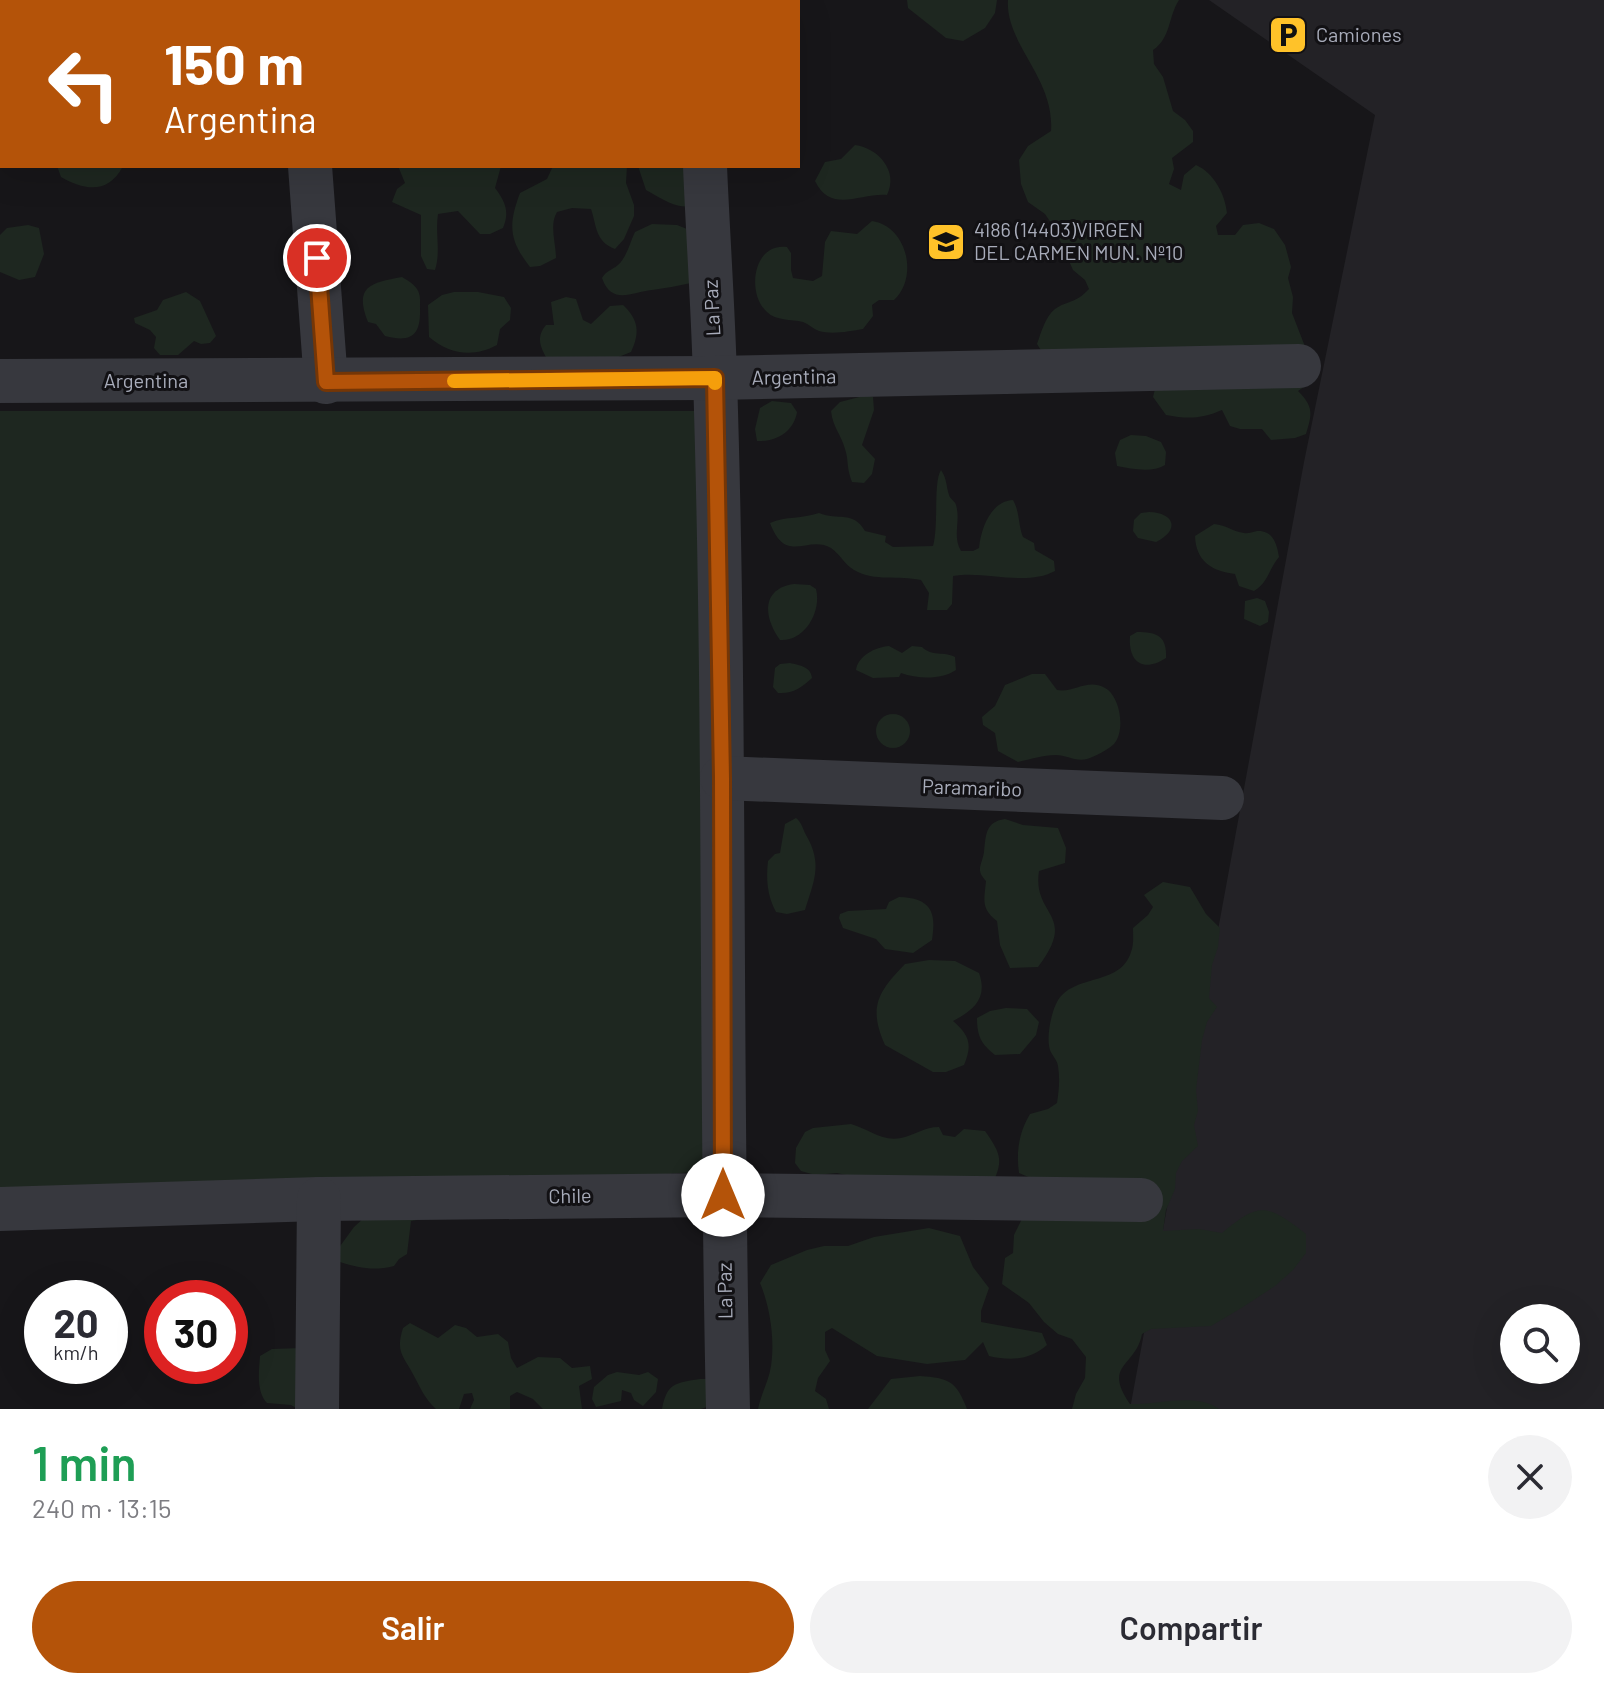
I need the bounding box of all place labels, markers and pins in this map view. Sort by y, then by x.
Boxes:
parking icon: Camiones [1267,14,1309,56]
place label: Camiones [1316,22,1402,46]
place label: 4186 (14403)VIRGEN DEL CARMEN MUN. Nº10 [974,217,1183,264]
school or university icon: 4186 (14403)VIRGEN DEL CARMEN MUN. Nº10 [925,221,967,263]
pin [283,224,351,292]

